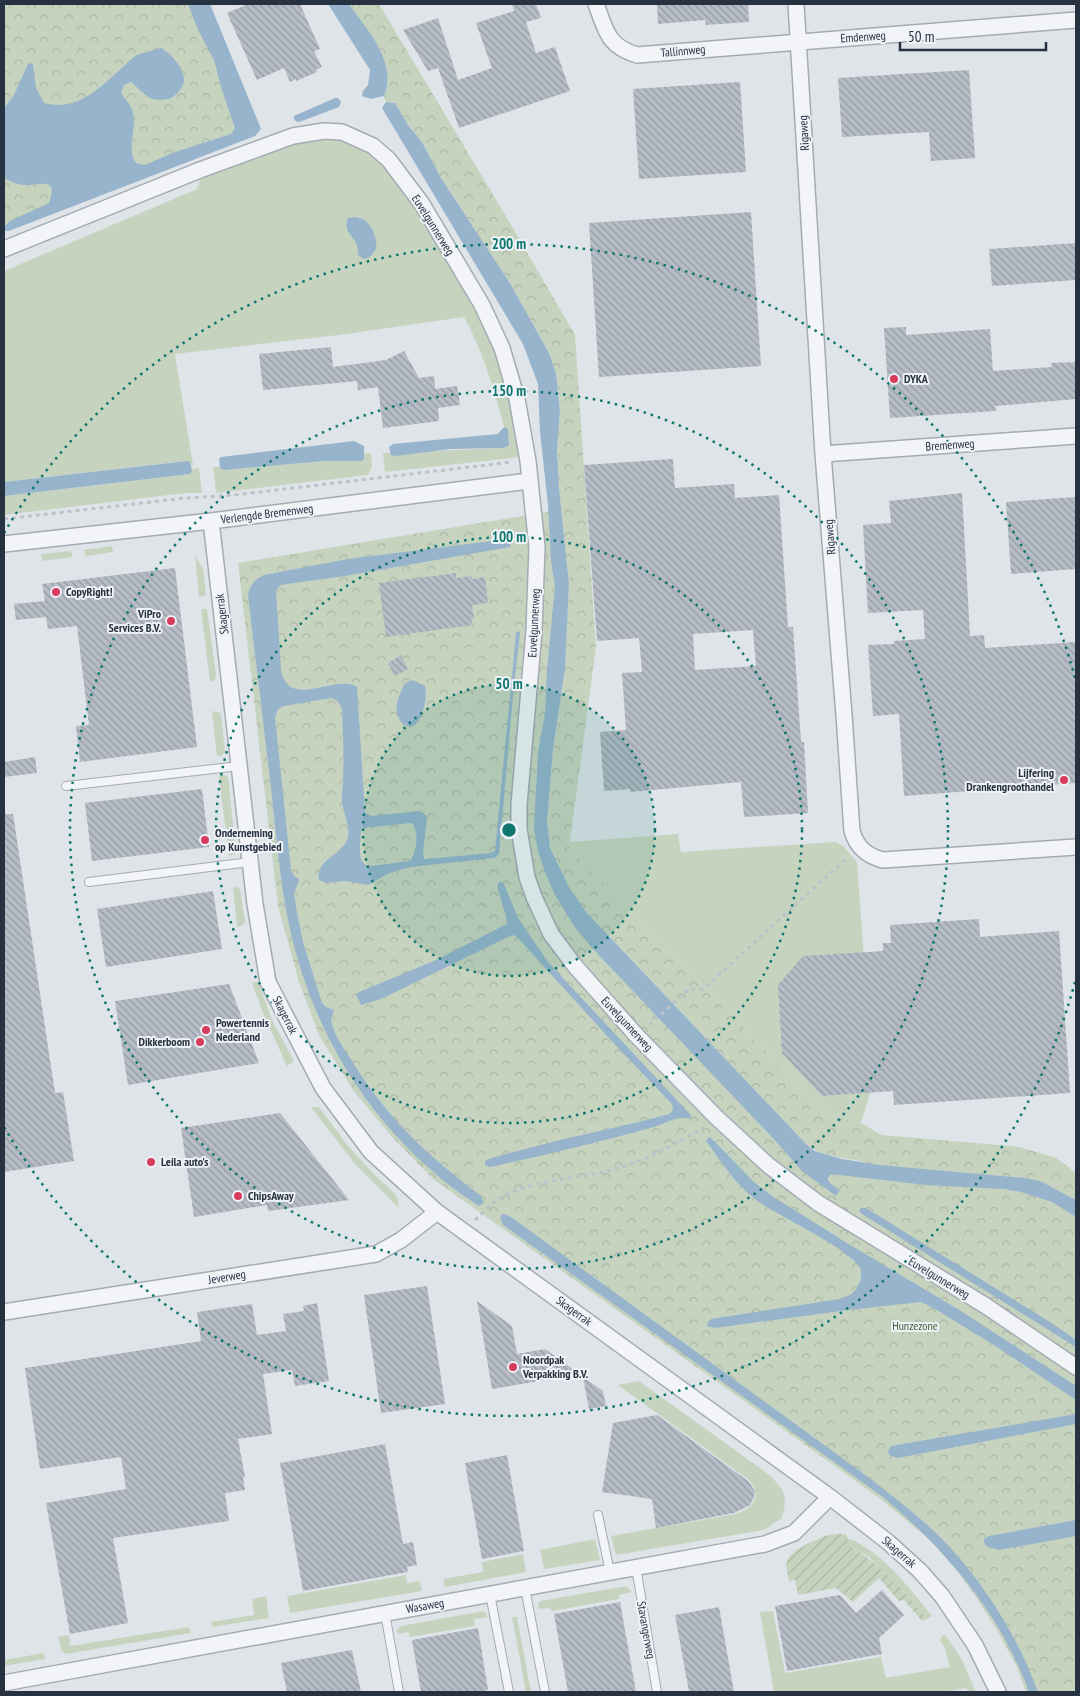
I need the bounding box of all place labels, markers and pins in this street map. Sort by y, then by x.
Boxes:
place label: DYKA [904,371,929,386]
marker: DYKA [888,373,900,385]
place label: CopyRight! [66,584,112,599]
marker: CopyRight! [50,586,62,598]
place label: ViPro Services B.V. [109,606,162,635]
marker: ViPro Services B.V. [165,615,177,627]
place label: Lijfering Drankengroothandel [966,765,1054,794]
marker: Lijfering Drankengroothandel [1058,774,1070,786]
centre of rings [500,821,518,839]
place label: Onderneming op Kunstgebied [215,825,282,854]
marker: Onderneming op Kunstgebied [199,834,211,846]
place label: Powertennis Nederland [216,1015,269,1044]
marker: Powertennis Nederland [200,1024,212,1036]
place label: Dikkerboom [139,1034,190,1049]
marker: Dikkerboom [194,1036,206,1048]
place label: Leila auto's [161,1154,208,1169]
marker: Leila auto's [145,1156,157,1168]
place label: ChipsAway [248,1188,294,1203]
marker: ChipsAway [232,1190,244,1202]
place label: Noordpak Verpakking B.V. [522,1352,589,1381]
marker: Noordpak Verpakking B.V. [507,1361,519,1373]

